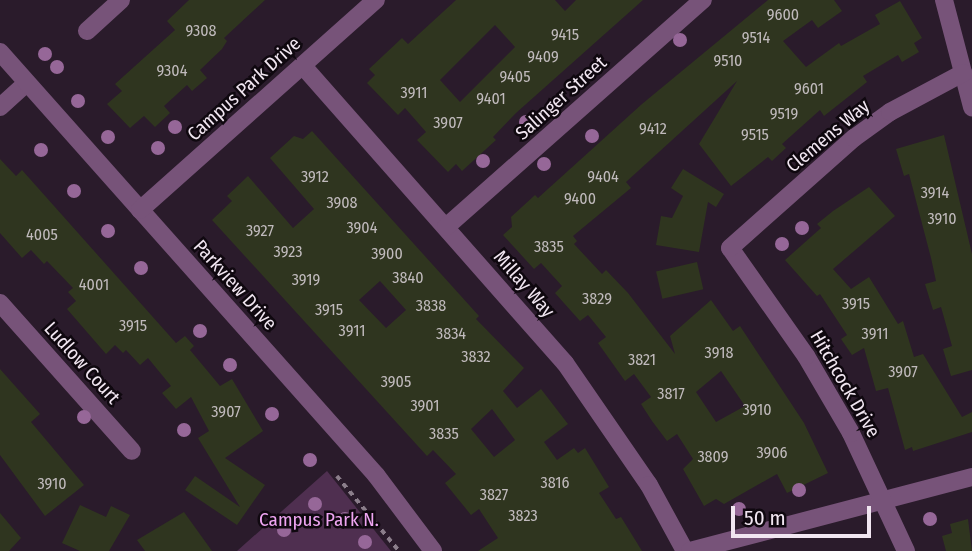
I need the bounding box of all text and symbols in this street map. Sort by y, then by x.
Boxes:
house number: 9600 [767,5,799,25]
house number: 9308 [185,21,217,41]
house number: 9415 [551,25,579,45]
house number: 9514 [742,28,770,48]
street label: Campus Park Drive [183,32,305,146]
house number: 9409 [527,47,559,67]
street label: Salinger Street [511,51,611,145]
house number: 9510 [714,51,742,71]
house number: 9304 [157,61,187,81]
house number: 9405 [499,67,531,87]
house number: 9601 [794,79,824,99]
house number: 3911 [401,83,427,103]
house number: 9401 [476,89,506,109]
street label: Clemens Way [782,95,874,177]
house number: 9519 [770,104,798,124]
house number: 3907 [433,113,463,133]
house number: 9412 [639,119,667,139]
house number: 9515 [741,125,769,145]
house number: 3912 [301,167,329,187]
house number: 9404 [587,167,619,187]
house number: 3914 [921,183,949,203]
house number: 9400 [564,189,596,209]
house number: 3908 [326,193,358,213]
house number: 3910 [927,209,957,229]
house number: 3904 [347,218,377,238]
house number: 3927 [246,221,274,241]
house number: 4005 [26,225,58,245]
street label: Parkview Drive [189,235,281,335]
house number: 3835 [534,237,564,257]
house number: 3923 [274,242,302,262]
house number: 3900 [371,244,403,264]
street label: Millay Way [489,246,559,322]
house number: 3840 [392,268,424,288]
house number: 3919 [292,270,320,290]
house number: 4001 [79,275,109,295]
house number: 3829 [582,289,612,309]
house number: 3915 [842,294,870,314]
house number: 3838 [416,296,446,316]
house number: 3915 [315,300,343,320]
house number: 3915 [119,316,147,336]
street label: Ludlow Court [39,317,125,409]
house number: 3911 [339,321,365,341]
house number: 3834 [436,324,466,344]
house number: 3911 [862,324,888,344]
street label: Hitchcock Drive [805,326,885,442]
house number: 3918 [705,343,733,363]
house number: 3832 [461,347,491,367]
house number: 3821 [628,350,656,370]
house number: 3907 [888,362,918,382]
house number: 3905 [381,372,411,392]
house number: 3817 [657,384,685,404]
house number: 3901 [411,396,439,416]
house number: 3910 [742,400,772,420]
house number: 3907 [211,402,241,422]
house number: 3835 [429,424,459,444]
house number: 3906 [756,443,788,463]
house number: 3809 [697,447,729,467]
house number: 3816 [541,473,569,493]
house number: 3910 [37,474,67,494]
house number: 3827 [480,485,508,505]
scale bar [734,491,874,536]
text: 50 m [744,505,786,531]
house number: 3823 [508,506,538,526]
park label: Campus Park N. [259,509,379,531]

